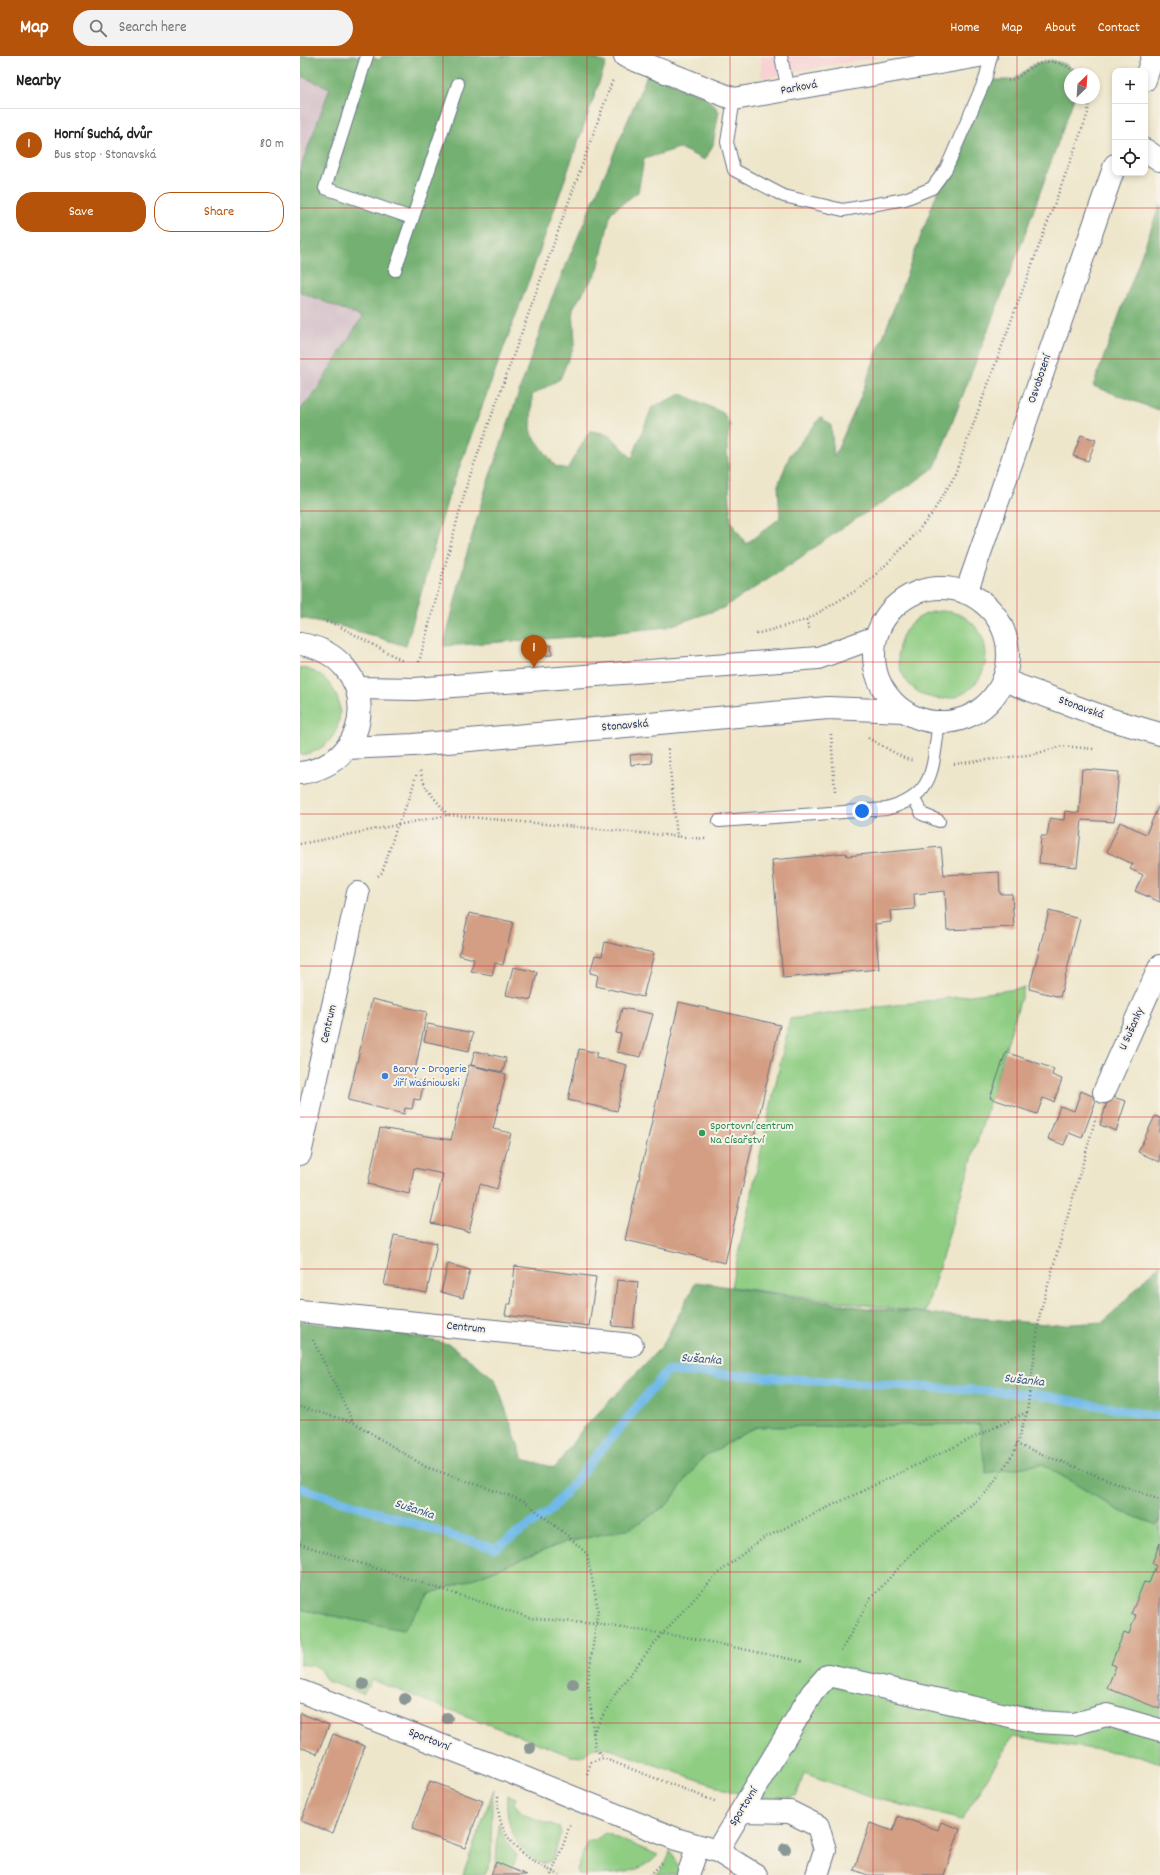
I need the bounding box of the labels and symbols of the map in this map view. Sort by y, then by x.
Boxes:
north arrow [1064,68,1100,104]
street label: Parková [779,76,819,100]
street label: Osvobození [1024,352,1056,406]
pin: 1 [521,635,547,668]
street label: Stonavská [1056,692,1106,724]
street label: Stonavská [601,715,649,737]
your location [852,801,872,821]
street label: Centrum [316,1003,342,1045]
street label: U Sušanky [1115,1004,1149,1053]
place label: Barvy - Drogerie Jiří Waśniowski [393,1061,467,1092]
marker: Barvy - Drogerie Jiří Waśniowski [380,1071,390,1081]
place label: Sportovní centrum Na Císařství [710,1118,794,1149]
marker: Sportovní centrum Na Císařství [697,1128,707,1138]
street label: Centrum [446,1318,486,1338]
water label: Sušanka [680,1349,723,1371]
water label: Sušanka [1003,1369,1046,1393]
water label: Sušanka [392,1495,437,1526]
street label: Sportovní [406,1724,453,1756]
street label: Sportovní [725,1784,763,1830]

